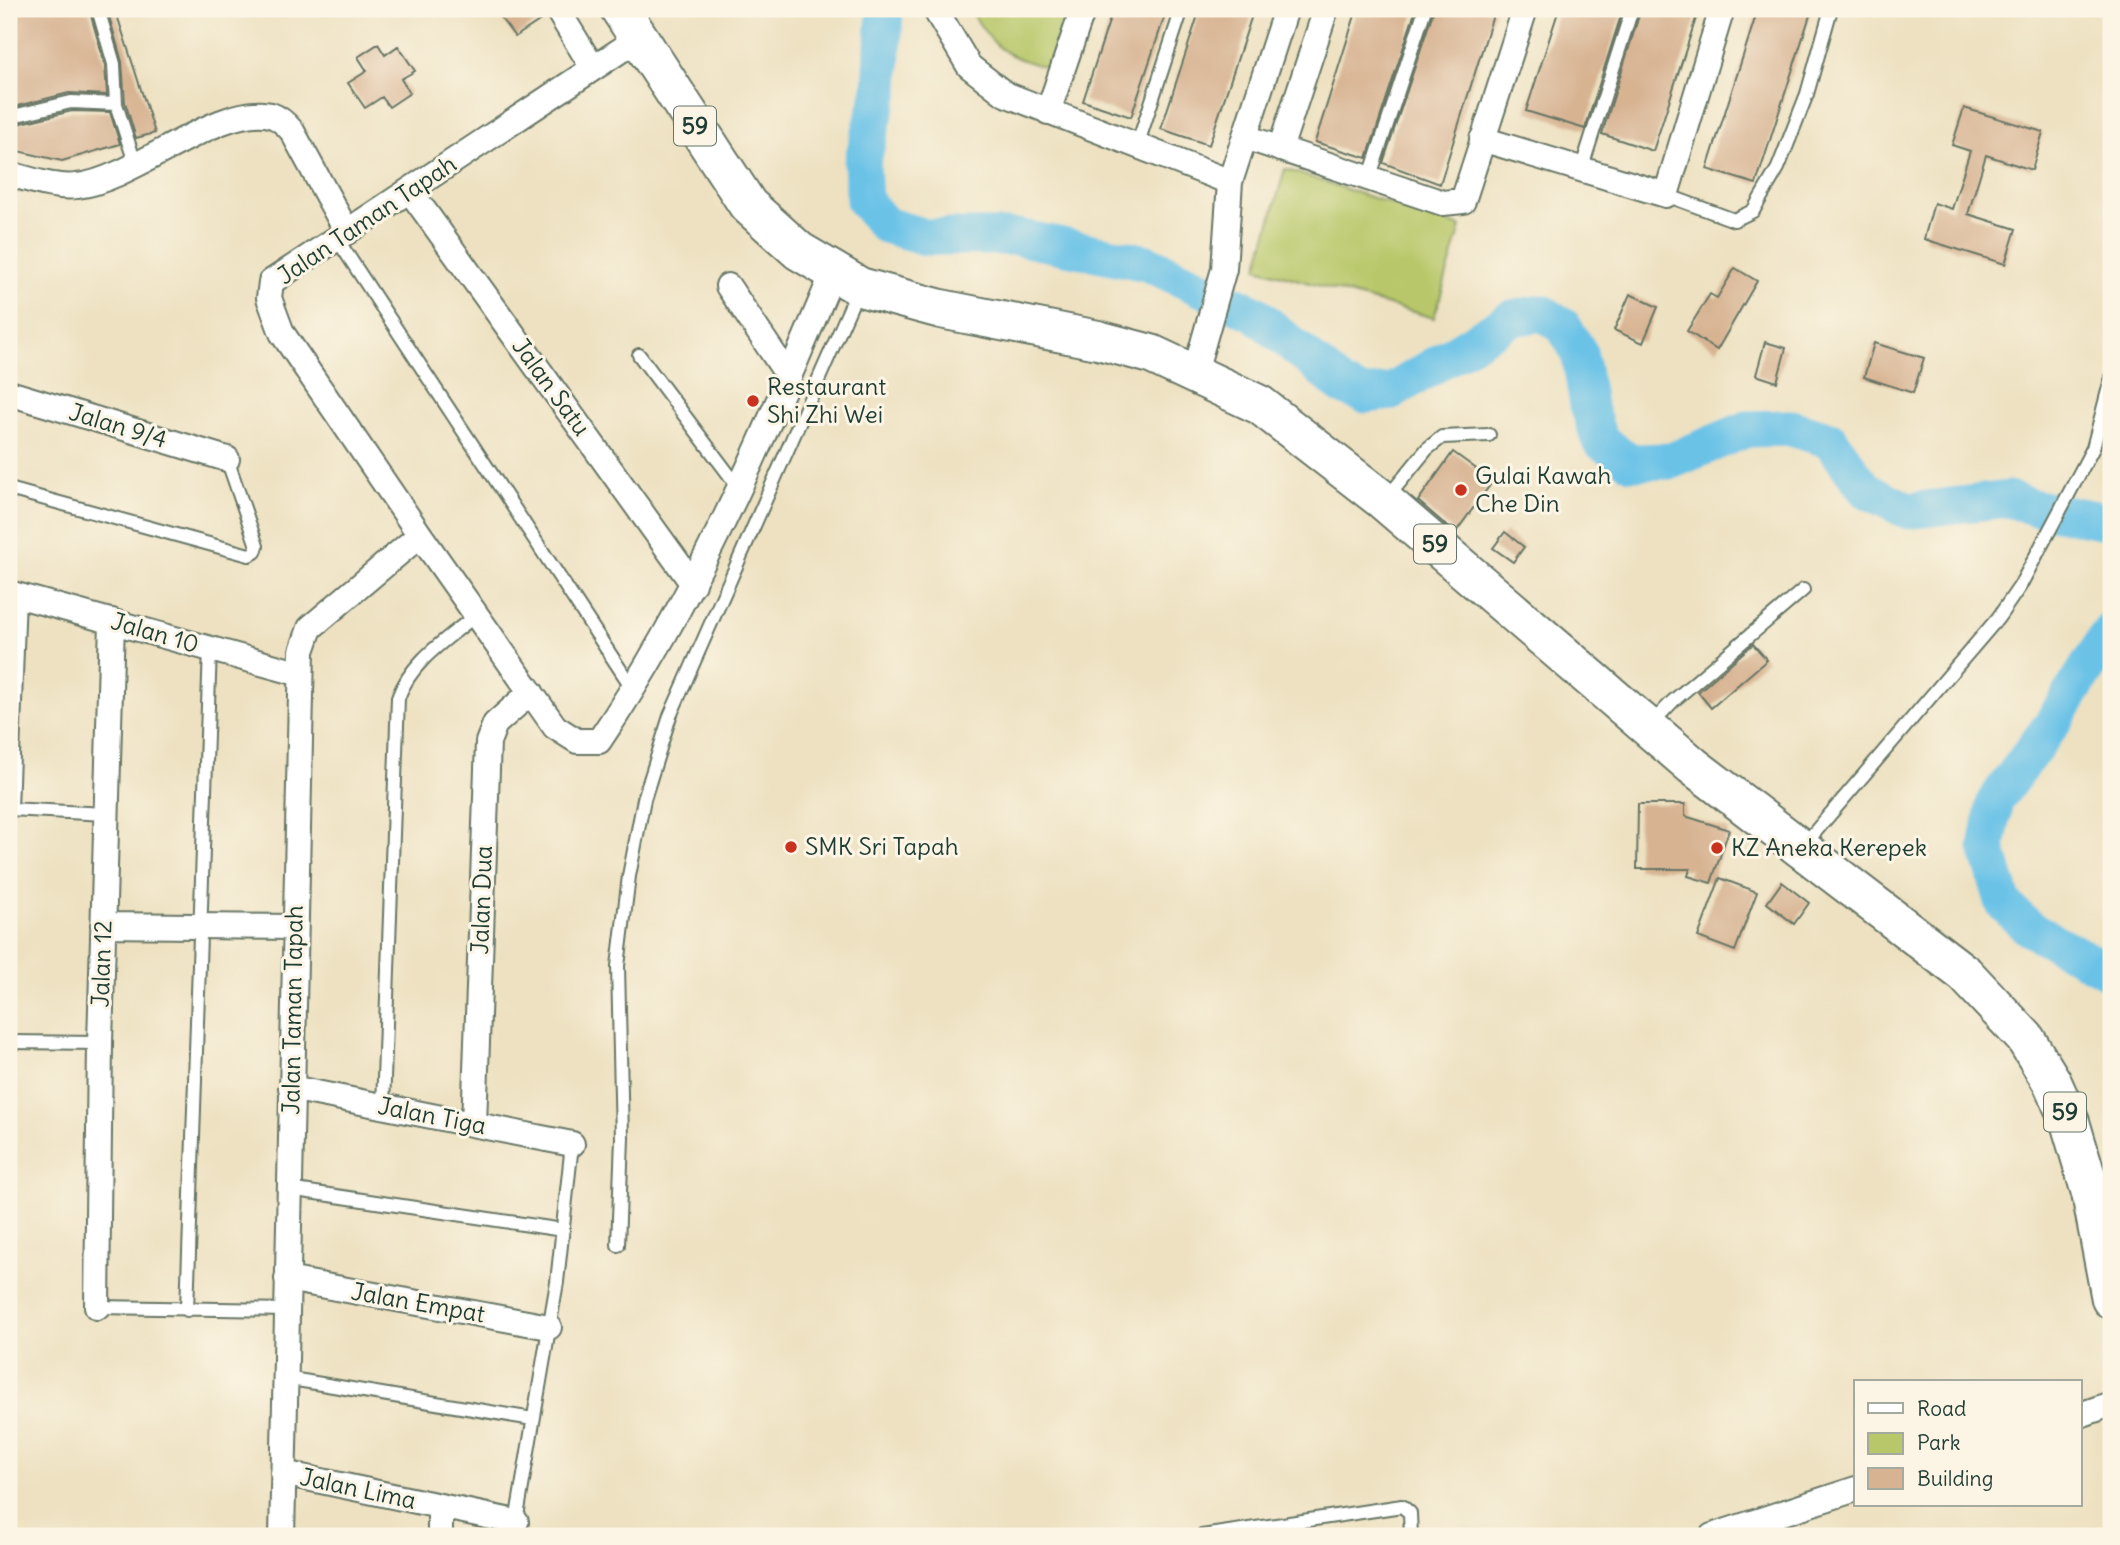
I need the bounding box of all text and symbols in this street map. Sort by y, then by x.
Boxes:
road number: 59 [674,106,716,146]
street label: Jalan Taman Tapah [271,148,462,290]
street label: Jalan Satu [506,332,597,441]
place label: Restaurant Shi Zhi Wei [767,371,886,429]
marker: Restaurant Shi Zhi Wei [745,393,761,409]
street label: Jalan 9/4 [66,396,171,454]
place label: Gulai Kawah Che Din [1475,460,1611,518]
marker: Gulai Kawah Che Din [1453,482,1469,498]
road number: 59 [1414,524,1456,564]
street label: Jalan 10 [108,605,203,659]
place label: SMK Sri Tapah [805,831,959,861]
place label: KZ Aneka Kerepek [1731,832,1927,862]
marker: SMK Sri Tapah [783,839,799,855]
marker: KZ Aneka Kerepek [1709,840,1725,856]
street label: Jalan Dua [464,845,498,955]
street label: Jalan Taman Tapah [275,905,309,1115]
street label: Jalan 12 [84,920,118,1008]
street label: Jalan Tiga [376,1090,489,1140]
road number: 59 [2044,1092,2086,1132]
street label: Jalan Empat [349,1276,487,1329]
legend [1854,1380,2082,1506]
text: Road [1917,1395,1966,1422]
text: Park [1917,1429,1960,1456]
street label: Jalan Lima [298,1461,419,1515]
text: Building [1917,1465,1993,1492]

